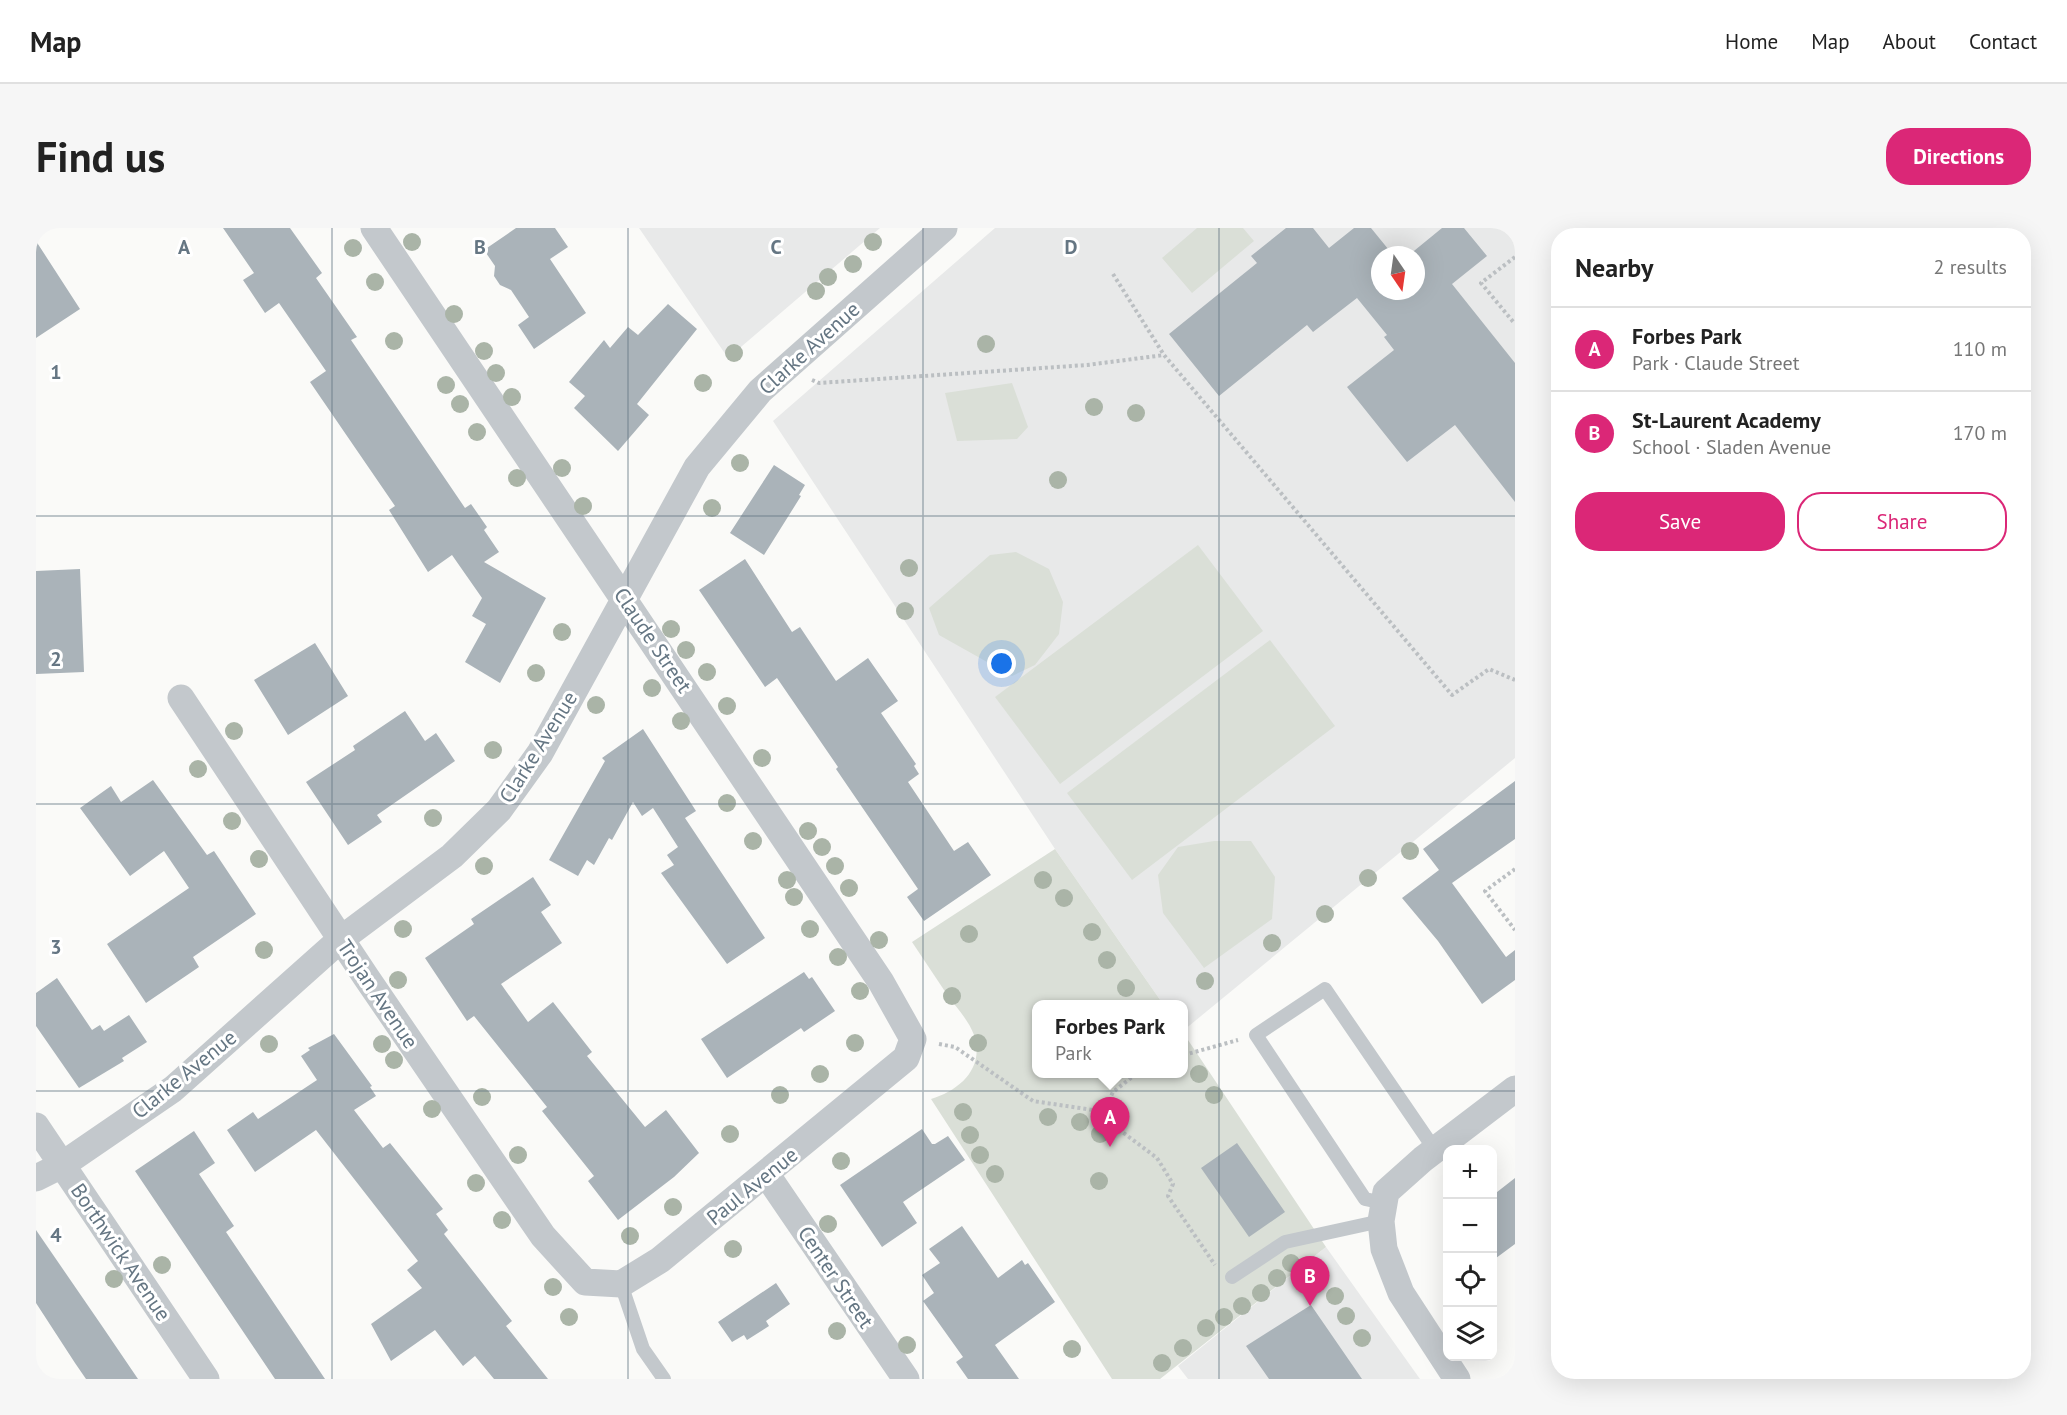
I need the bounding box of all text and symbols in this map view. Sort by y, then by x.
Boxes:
text: Map [30,23,81,60]
text: Home [1725,28,1778,55]
text: Map [1811,28,1850,55]
text: About [1883,28,1936,55]
text: Contact [1969,28,2037,55]
button: Directions [1886,128,2031,185]
text: Find us [36,129,165,184]
text: A [178,234,191,260]
text: B [474,234,486,260]
text: C [770,234,782,260]
text: D [1065,234,1078,260]
north arrow [1371,246,1425,300]
text: Nearby [1575,251,1653,284]
text: 2 results [1934,254,2007,280]
street label: Clarke Avenue [753,296,865,400]
text: Forbes Park [1632,322,1742,350]
text: A [1588,336,1601,362]
text: 110 m [1953,336,2007,362]
text: Park · Claude Street [1632,350,1800,376]
text: 1 [50,359,62,385]
text: St-Laurent Academy [1632,406,1821,434]
text: B [1589,420,1600,446]
text: 170 m [1953,420,2007,446]
text: School · Sladen Avenue [1632,434,1831,460]
button: Save [1575,492,1785,551]
button: Share [1797,492,2007,551]
street label: Claude Street [608,582,698,698]
text: 2 [50,646,62,672]
your location [987,649,1016,678]
street label: Clarke Avenue [493,686,583,808]
text: 3 [50,934,62,960]
street label: Trojan Avenue [332,934,424,1054]
popup [1032,1000,1188,1078]
text: Forbes Park [1055,1012,1165,1040]
street label: Clarke Avenue [126,1024,242,1124]
text: Park [1055,1040,1092,1066]
pin: A [1090,1098,1130,1147]
street label: Paul Avenue [701,1141,803,1231]
map controls [1443,1145,1497,1361]
button: + [1443,1145,1497,1199]
street label: Borthwick Avenue [65,1178,177,1326]
button: − [1443,1199,1497,1253]
street label: Center Street [792,1221,880,1333]
text: 4 [50,1222,62,1248]
button: locate [1443,1253,1497,1307]
pin: B [1290,1256,1330,1306]
button: layers [1443,1307,1497,1361]

